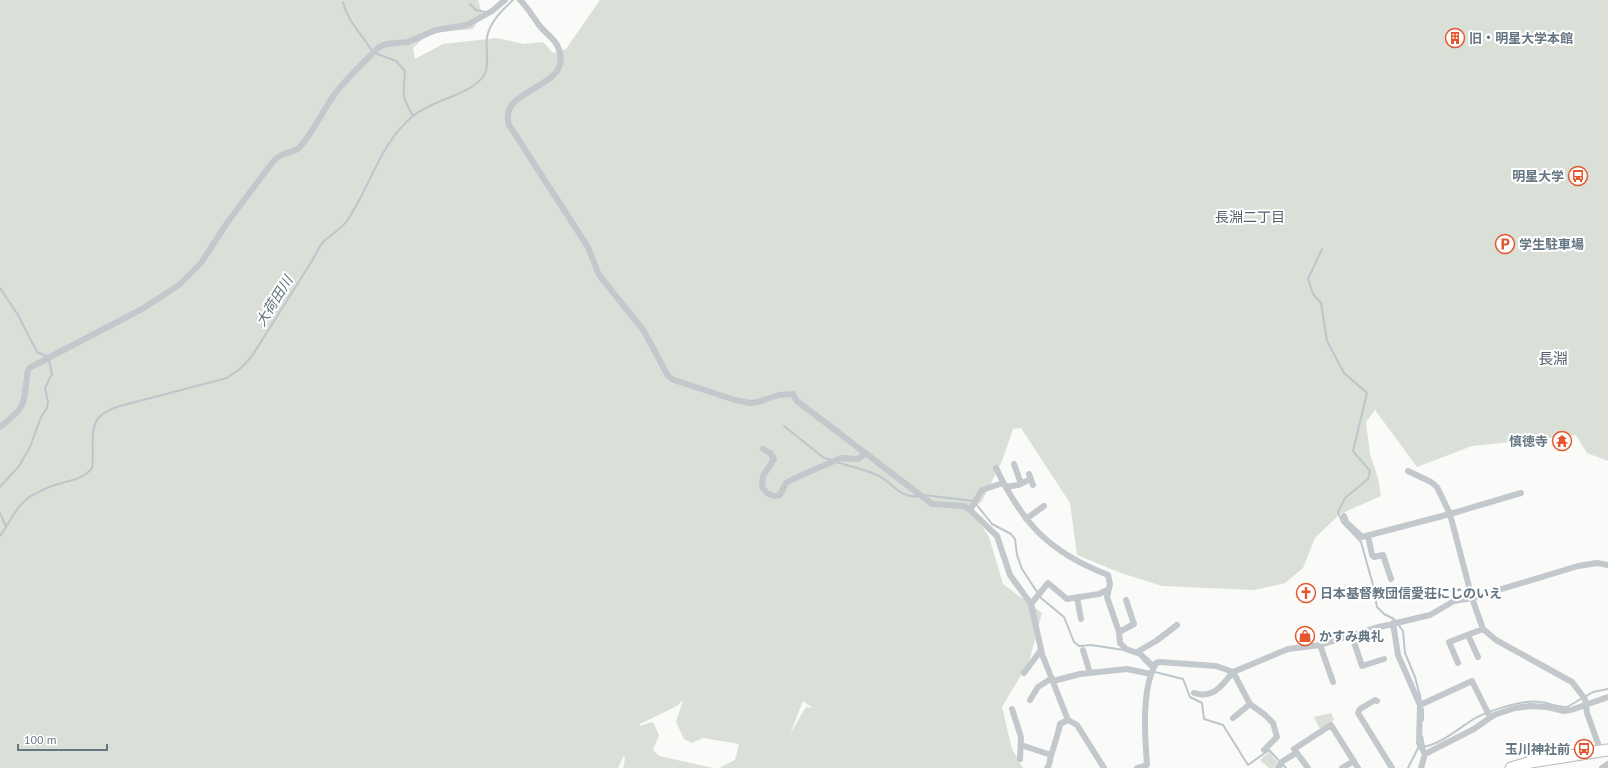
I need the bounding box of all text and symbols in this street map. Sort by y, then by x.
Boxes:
building icon: 旧・明星大学本館 [1444,27,1466,49]
place label: 旧・明星大学本館 [1469,30,1573,47]
bus stop icon: 明星大学 [1567,165,1589,187]
place label: 明星大学 [1512,168,1564,185]
district label: 長淵二丁目 [1215,208,1285,226]
parking icon: 学生駐車場 [1494,233,1516,255]
place label: 学生駐車場 [1519,236,1584,253]
water label: 大荷田川 [252,271,298,330]
district label: 長淵 [1538,349,1568,368]
temple icon: 慎徳寺 [1551,430,1573,452]
place label: 慎徳寺 [1509,433,1548,450]
church icon: 日本基督教団信愛荘にじのいえ [1295,582,1317,604]
place label: 日本基督教団信愛荘にじのいえ [1320,585,1502,602]
shop icon: かすみ典礼 [1294,625,1316,647]
place label: かすみ典礼 [1319,628,1384,645]
scale bar [18,726,107,752]
text: 100 m [24,732,57,747]
bus stop icon: 玉川神社前 [1573,738,1595,760]
place label: 玉川神社前 [1505,741,1570,758]

